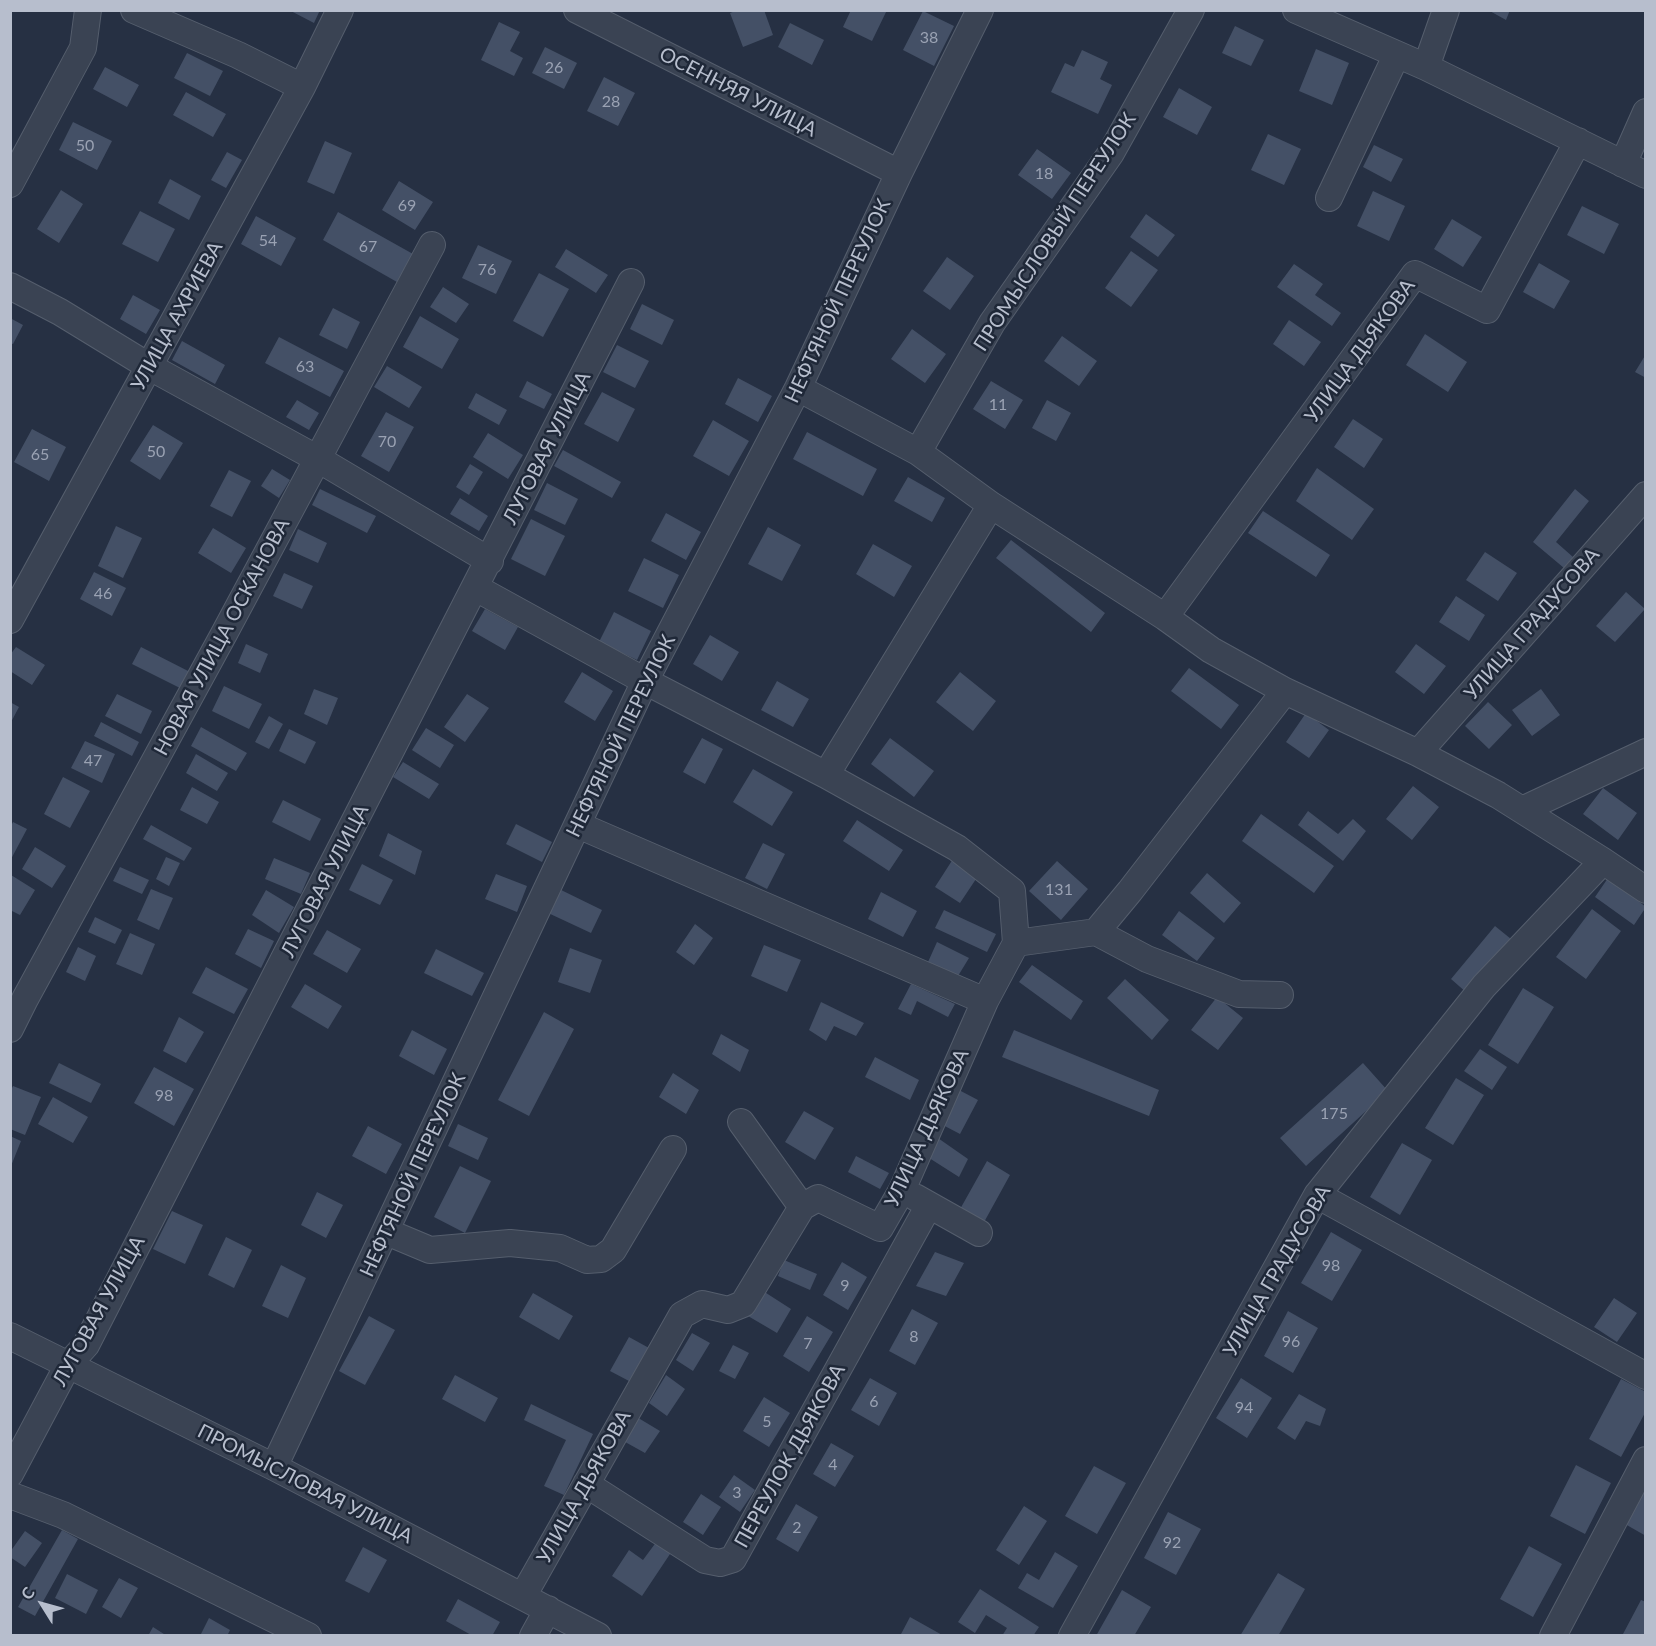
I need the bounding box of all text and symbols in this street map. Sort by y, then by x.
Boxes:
house number: 38 [920,28,938,48]
street label: ОСЕННЯЯ УЛИЦА [655,42,821,142]
house number: 26 [545,58,563,78]
house number: 28 [602,92,620,112]
street label: ПРОМЫСЛОВЫЙ ПЕРЕУЛОК [969,108,1141,356]
house number: 50 [76,136,94,156]
house number: 18 [1035,164,1053,184]
street label: НЕФТЯНОЙ ПЕРЕУЛОК [780,195,896,407]
house number: 69 [398,196,416,216]
house number: 54 [259,231,277,251]
street label: УЛИЦА АХРИЕВА [126,237,228,395]
house number: 67 [359,237,377,257]
house number: 76 [478,260,496,280]
street label: УЛИЦА ДЬЯКОВА [1300,275,1420,427]
house number: 63 [296,357,314,377]
street label: ЛУГОВАЯ УЛИЦА [498,368,596,528]
house number: 11 [989,395,1007,415]
house number: 70 [378,432,396,452]
house number: 50 [147,442,165,462]
house number: 65 [31,445,49,465]
street label: НОВАЯ УЛИЦА ОСКАНОВА [149,514,295,760]
street label: УЛИЦА ГРАДУСОВА [1459,543,1605,705]
house number: 46 [94,584,112,604]
street label: НЕФТЯНОЙ ПЕРЕУЛОК [561,631,681,841]
house number: 47 [84,751,102,771]
street label: ЛУГОВАЯ УЛИЦА [276,801,374,961]
house number: 131 [1045,880,1073,900]
street label: УЛИЦА ДЬЯКОВА [880,1045,974,1211]
street label: НЕФТЯНОЙ ПЕРЕУЛОК [355,1069,471,1281]
house number: 98 [155,1086,173,1106]
house number: 175 [1320,1104,1348,1124]
street label: УЛИЦА ГРАДУСОВА [1218,1181,1336,1361]
street label: ЛУГОВАЯ УЛИЦА [48,1232,150,1390]
house number: 98 [1322,1256,1340,1276]
house number: 9 [840,1276,850,1296]
house number: 8 [909,1327,919,1347]
house number: 96 [1282,1332,1300,1352]
house number: 7 [803,1334,813,1354]
street label: ПЕРЕУЛОК ДЬЯКОВА [730,1360,850,1552]
house number: 6 [869,1392,879,1412]
house number: 94 [1235,1398,1253,1418]
street label: УЛИЦА ДЬЯКОВА [532,1406,636,1568]
house number: 5 [762,1412,772,1432]
street label: ПРОМЫСЛОВАЯ УЛИЦА [193,1419,417,1549]
house number: 4 [828,1455,838,1475]
house number: 3 [732,1483,742,1503]
house number: 2 [792,1518,802,1538]
house number: 92 [1163,1533,1181,1553]
north arrow [12,1574,72,1634]
text: С [16,1583,38,1603]

